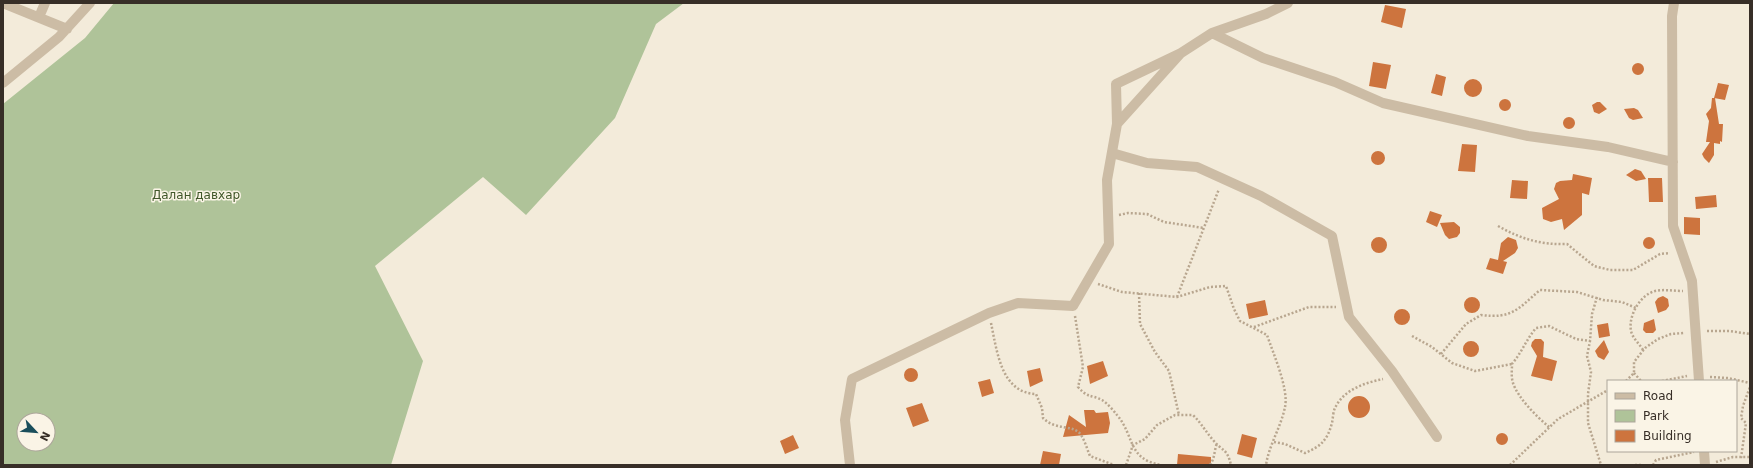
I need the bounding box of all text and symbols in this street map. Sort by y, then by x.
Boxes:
park label: Далан давхар [152,188,240,202]
legend [1607,380,1737,452]
text: Road [1643,389,1673,403]
text: Park [1643,409,1669,423]
north arrow [16,412,56,452]
text: N [37,429,52,443]
text: Building [1643,429,1692,443]

